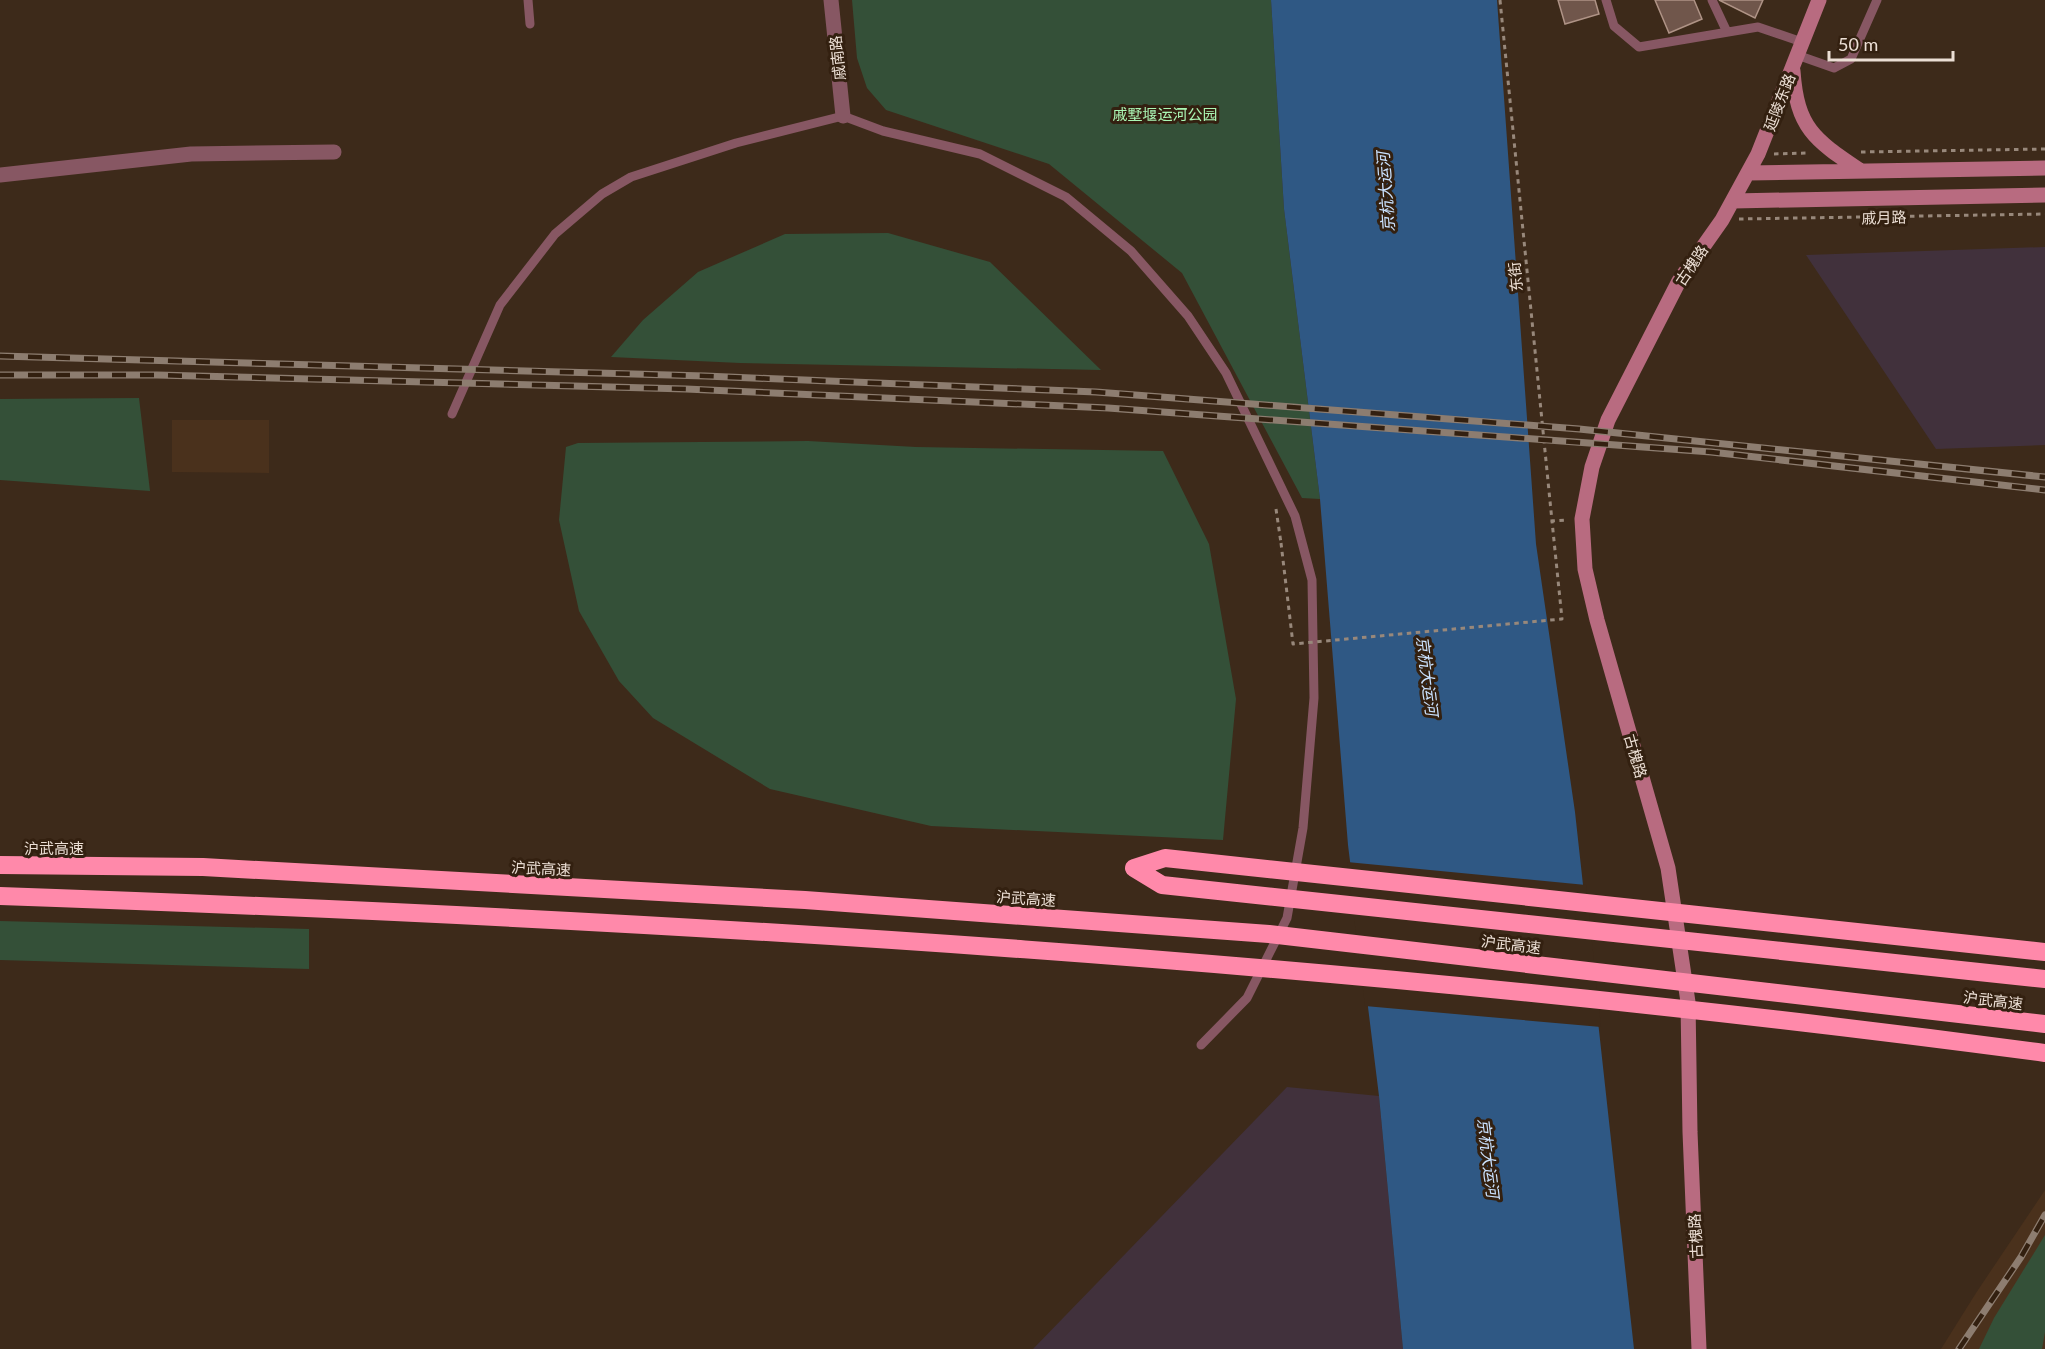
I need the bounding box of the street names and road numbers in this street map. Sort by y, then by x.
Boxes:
street label: 戚南路 [826,35,848,81]
street label: 延陵东路 [1760,71,1798,133]
street label: 戚月路 [1861,208,1907,226]
street label: 古槐路 [1671,241,1711,289]
street label: 东街 [1504,261,1526,293]
street label: 古槐路 [1621,732,1651,780]
street label: 沪武高速 [24,839,84,857]
street label: 沪武高速 [511,857,571,879]
street label: 沪武高速 [995,887,1057,909]
street label: 沪武高速 [1480,931,1542,957]
street label: 沪武高速 [1962,987,2024,1013]
street label: 古槐路 [1685,1213,1705,1259]

